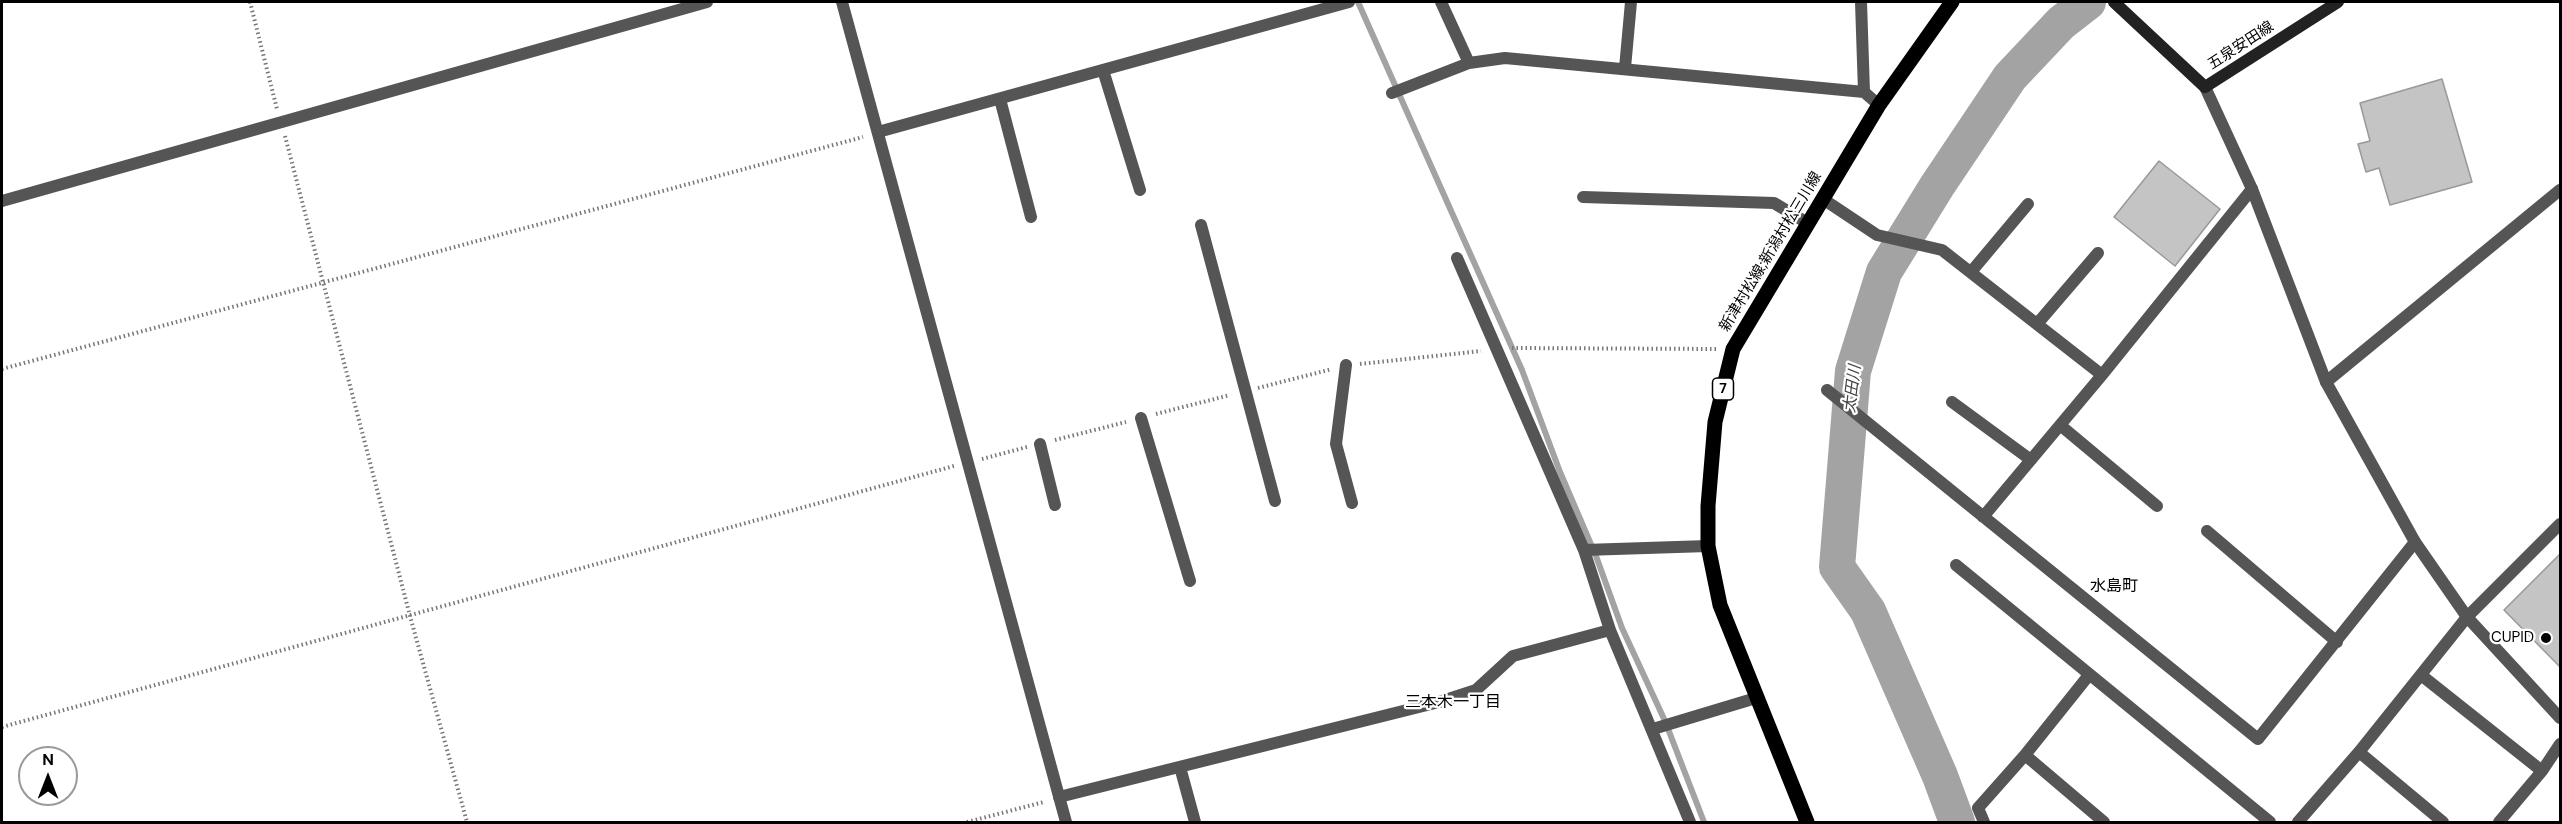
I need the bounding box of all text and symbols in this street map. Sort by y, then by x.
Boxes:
street label: 五泉安田線 [2205,18,2277,74]
street label: 新津村松線;新潟村松三川線 [1716,169,1826,335]
water label: 太田川 [1841,364,1865,414]
road number: 7 [1712,378,1734,400]
district label: 水島町 [2090,577,2138,597]
place label: CUPID [2491,629,2534,647]
marker: CUPID [2539,631,2553,645]
district label: 三本木一丁目 [1405,693,1501,713]
north arrow [18,746,78,806]
text: N [42,749,54,770]

